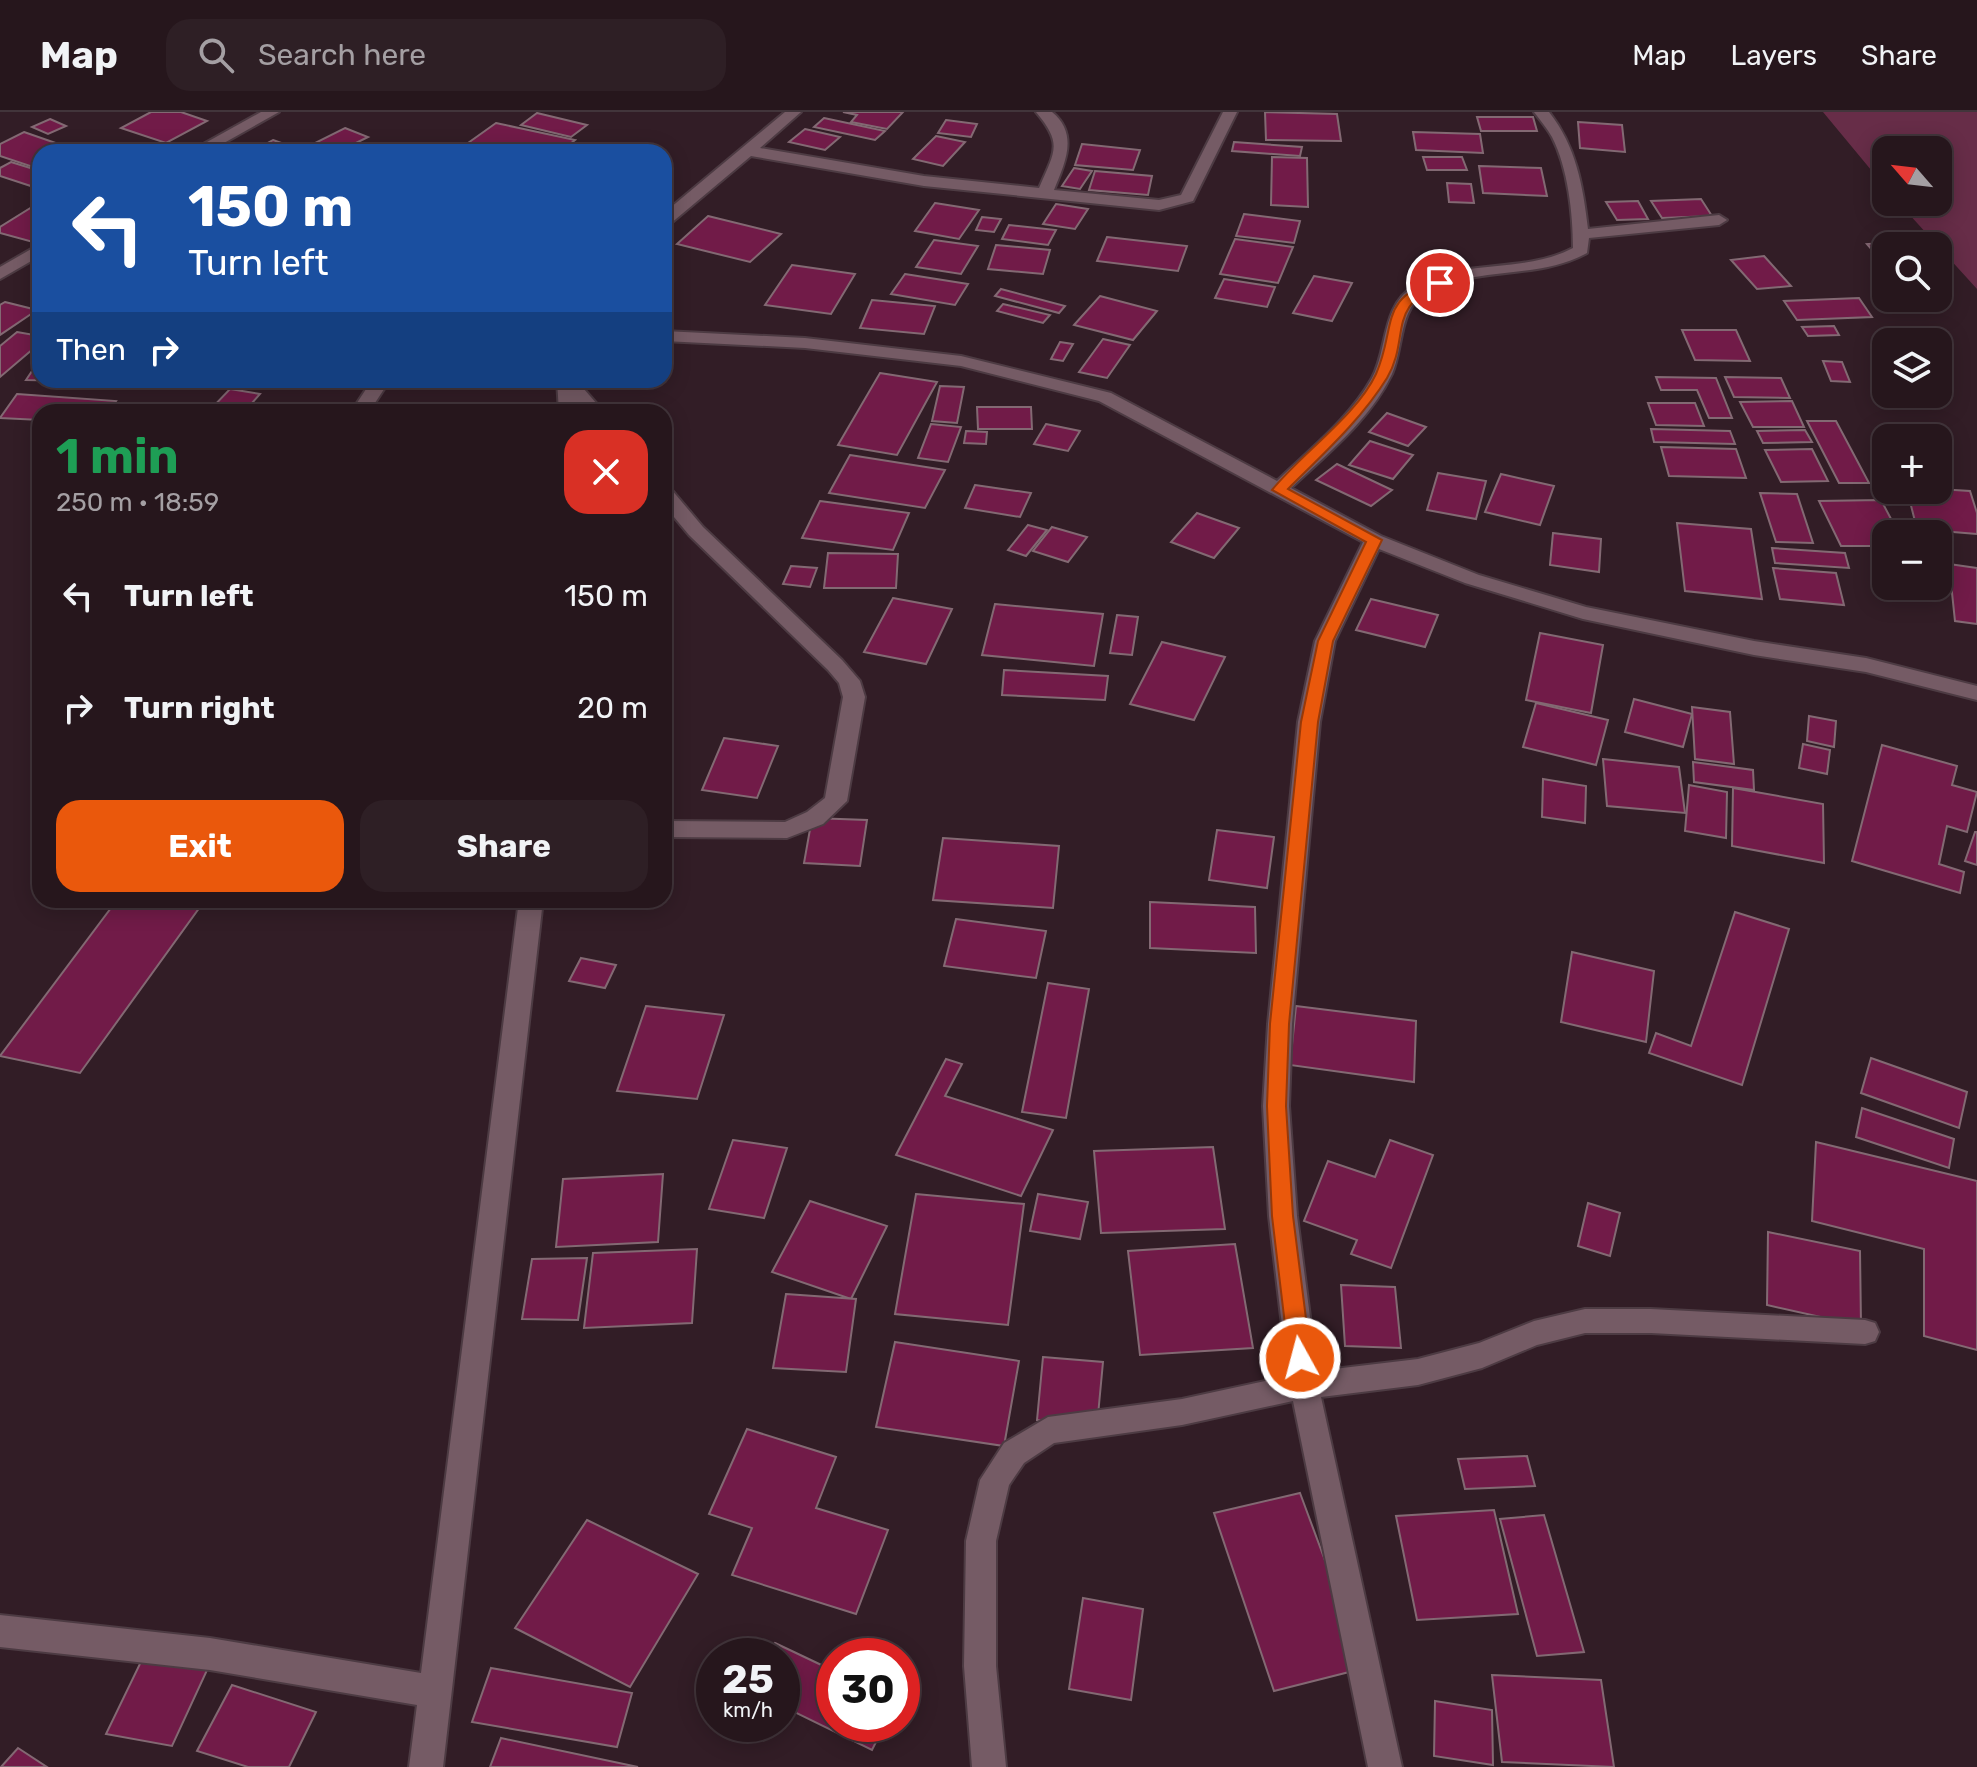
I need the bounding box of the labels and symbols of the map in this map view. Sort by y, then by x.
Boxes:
north arrow [1872,136,1952,216]
pin [1406,249,1474,317]
position arrow [1258,1316,1342,1400]
speed limit sign: 30 [816,1638,920,1742]

